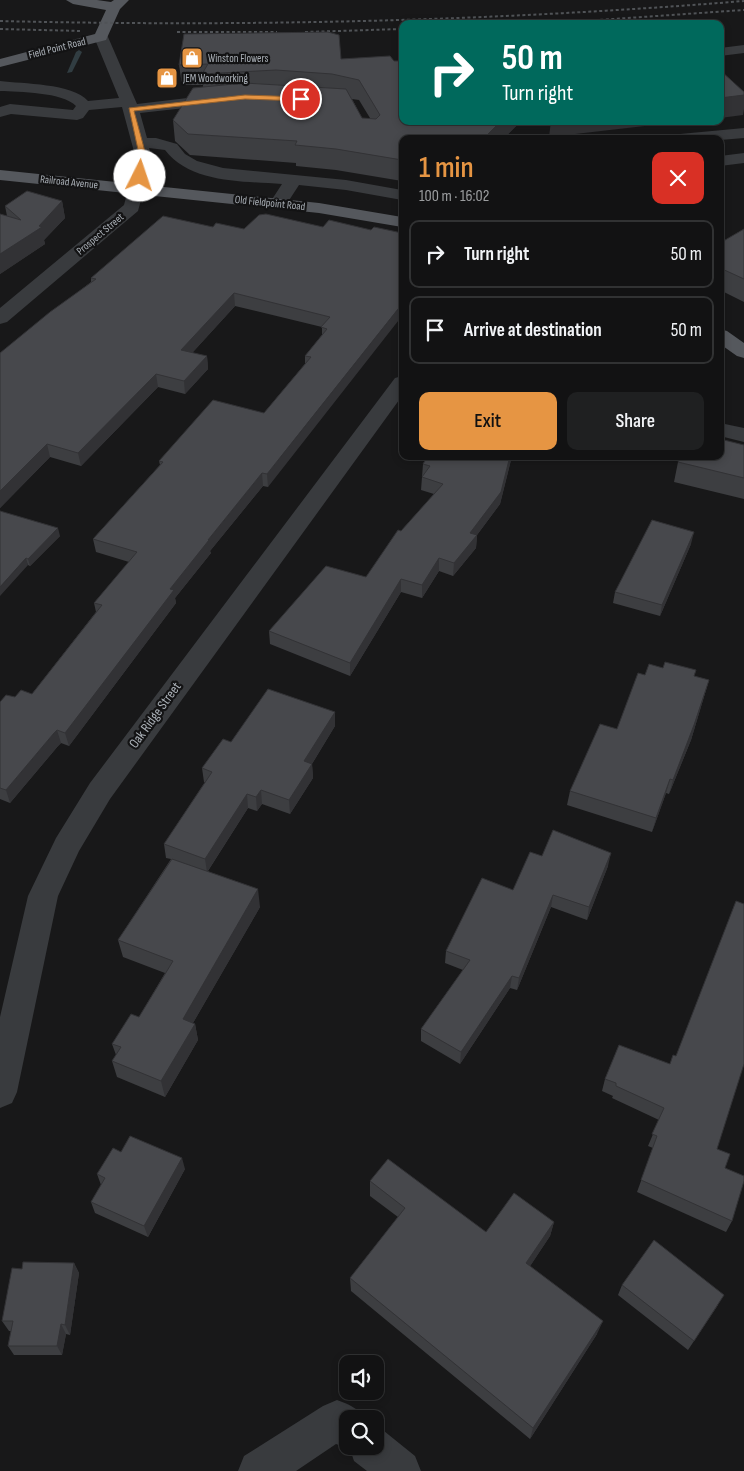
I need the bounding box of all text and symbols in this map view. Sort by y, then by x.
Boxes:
street label: Field Point Road [27,34,87,61]
text: 50 m [502,37,563,80]
icon: right [419,40,484,105]
shop icon: Winston Flowers [180,46,204,70]
place label: Winston Flowers [208,52,268,65]
shop icon: JEM Woodworking [155,66,179,90]
place label: JEM Woodworking [182,72,249,85]
pin [280,78,322,120]
text: Turn right [502,80,573,107]
icon: arrive [287,85,315,113]
position arrow [113,149,165,201]
text: 1 min [419,150,474,186]
button: close [652,152,704,204]
street label: Railroad Avenue [39,172,99,192]
text: 100 m · 16:02 [419,187,489,206]
street label: Old Fieldpoint Road [234,193,306,213]
street label: Prospect Street [74,210,127,258]
icon: right [421,240,449,268]
text: Turn right [464,243,529,266]
text: 50 m [671,243,702,266]
icon: arrive [421,316,449,344]
text: Arrive at destination [464,319,602,342]
text: 50 m [671,319,702,342]
button: Exit [419,392,557,450]
button: Share [567,392,704,450]
street label: Oak Ridge Street [125,679,185,751]
map controls [339,1355,384,1455]
button: sound [339,1355,384,1400]
button: search [339,1410,384,1455]

